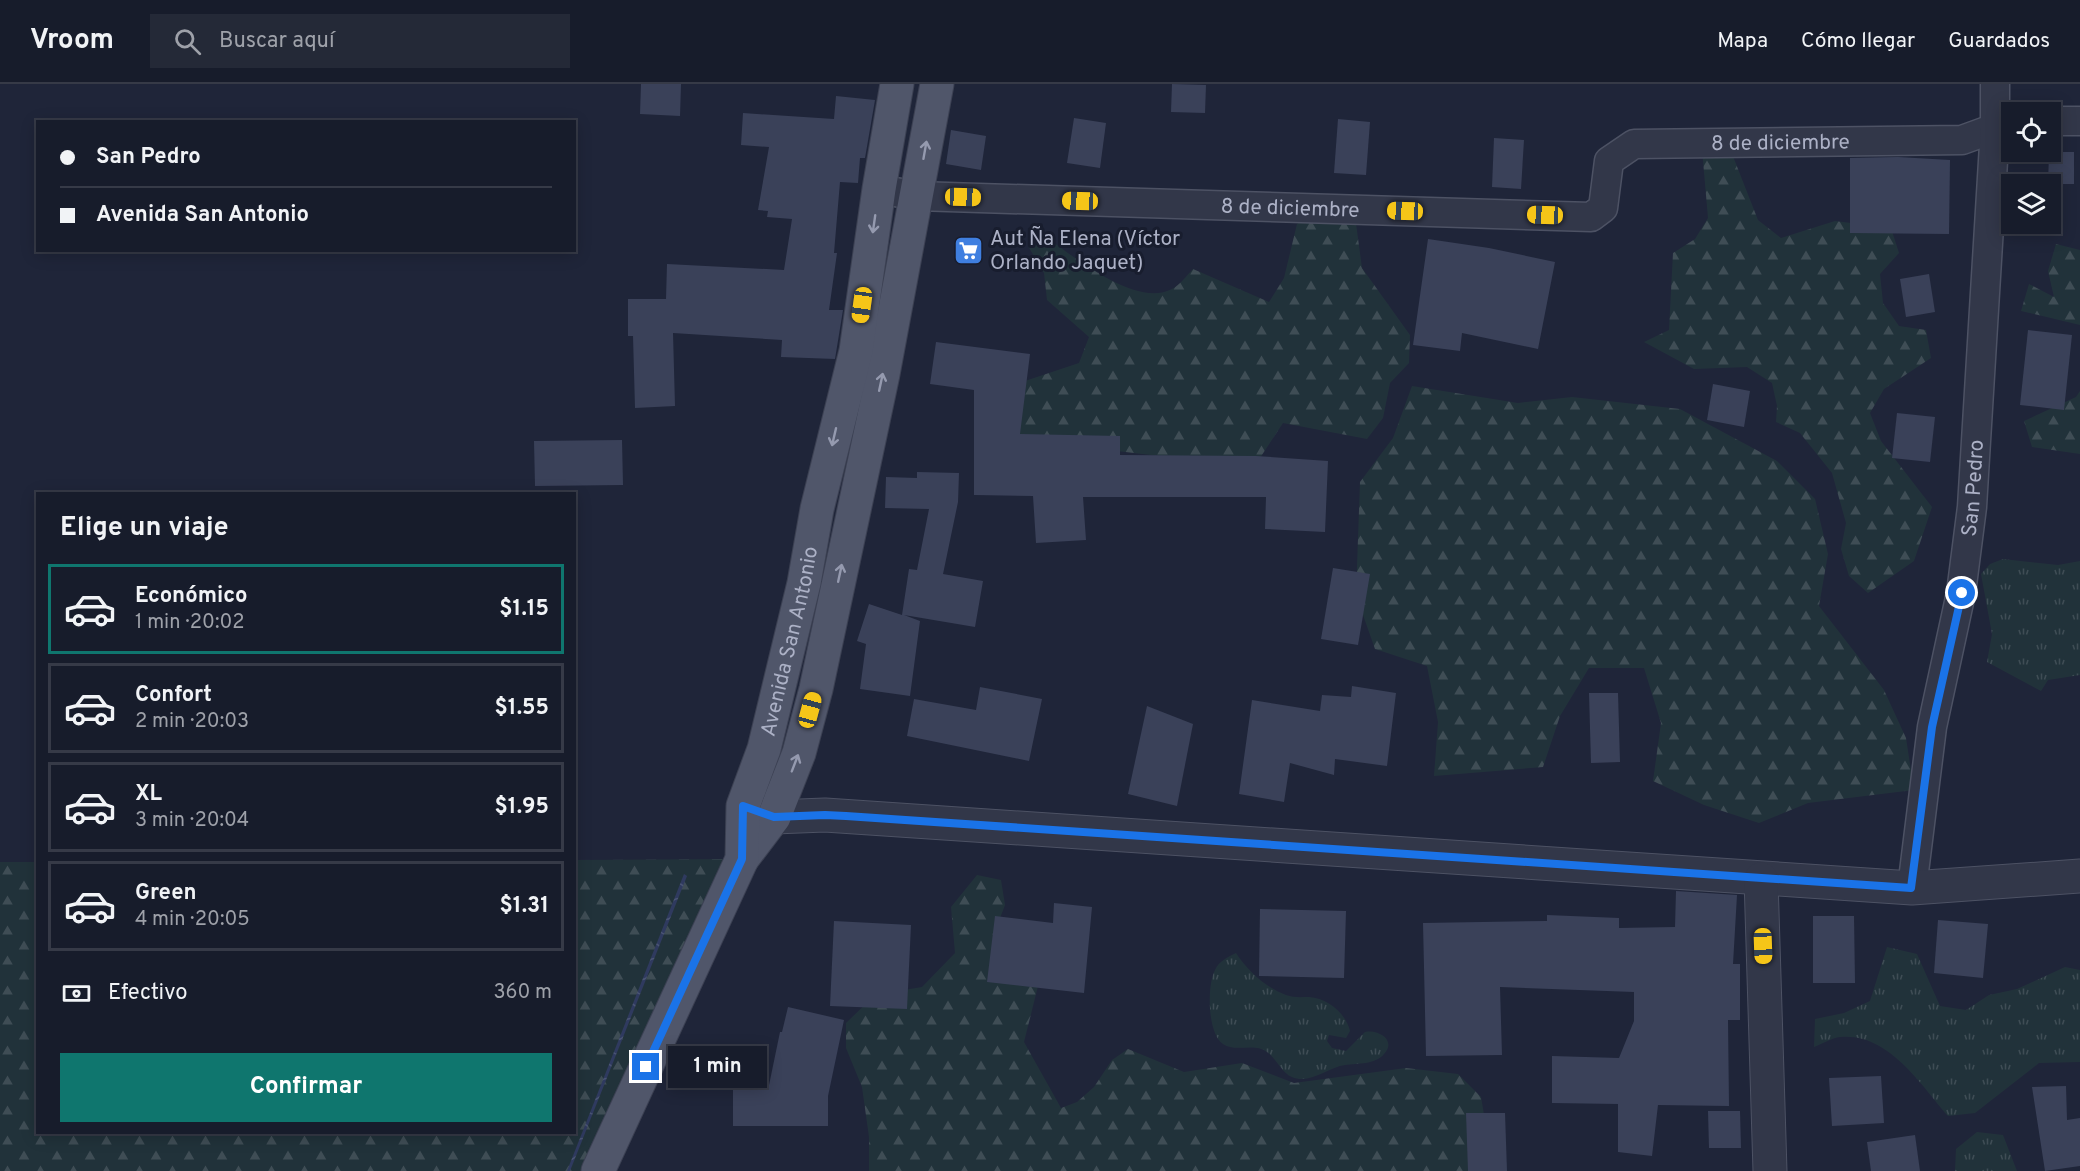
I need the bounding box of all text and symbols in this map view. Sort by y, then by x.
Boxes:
search box [150,14,570,68]
text: Vroom [30,23,114,59]
icon: search [171,25,204,58]
text: Buscar aquí [219,28,335,55]
text: Mapa [1717,28,1768,55]
text: Cómo llegar [1801,28,1915,55]
text: Guardados [1948,28,2050,55]
map controls [2001,102,2061,234]
button: locate [2001,102,2061,162]
street label: 8 de diciembre [1711,129,1850,158]
one-way arrow [920,140,931,160]
text: San Pedro [96,144,201,171]
button: layers [2001,174,2061,234]
car [945,187,981,207]
car [1062,191,1098,211]
street label: 8 de diciembre [1220,193,1360,225]
car [1387,201,1423,221]
text: Avenida San Antonio [96,202,309,229]
car [1527,205,1563,225]
one-way arrow [868,214,879,234]
place label: Aut Ña Elena (Víctor Orlando Jaquet) [990,226,1180,277]
supermarket icon: Aut Ña Elena (Víctor Orlando Jaquet) [953,234,985,266]
car [851,286,873,324]
one-way arrow [876,373,887,393]
one-way arrow [828,426,839,446]
street label: San Pedro [1956,439,1991,538]
text: Elige un viaje [60,511,229,545]
street label: Avenida San Antonio [755,544,825,739]
one-way arrow [835,564,846,583]
route start [1948,579,1975,606]
icon: car [63,582,117,636]
text: Económico [135,583,248,610]
text: $1.15 [499,596,549,623]
text: 1 min · 20:02 [135,610,245,636]
icon: car [63,681,117,735]
text: Confort [135,682,212,709]
car [797,690,823,730]
text: $1.55 [495,695,549,722]
text: 2 min · 20:03 [135,709,249,735]
one-way arrow [790,754,801,773]
icon: car [63,780,117,834]
text: XL [135,781,162,808]
text: $1.95 [495,794,549,821]
text: 3 min · 20:04 [135,808,249,834]
icon: car [63,879,117,933]
text: Green [135,880,197,907]
text: $1.31 [500,893,549,920]
text: 4 min · 20:05 [135,907,250,933]
car [1753,928,1773,964]
icon: cash [60,977,93,1010]
text: Efectivo [108,980,188,1007]
text: 360 m [494,980,552,1006]
callout: 1 min [667,1046,766,1088]
button: Confirmar [60,1053,552,1122]
route end [632,1053,659,1080]
text: 1 min [693,1054,742,1080]

